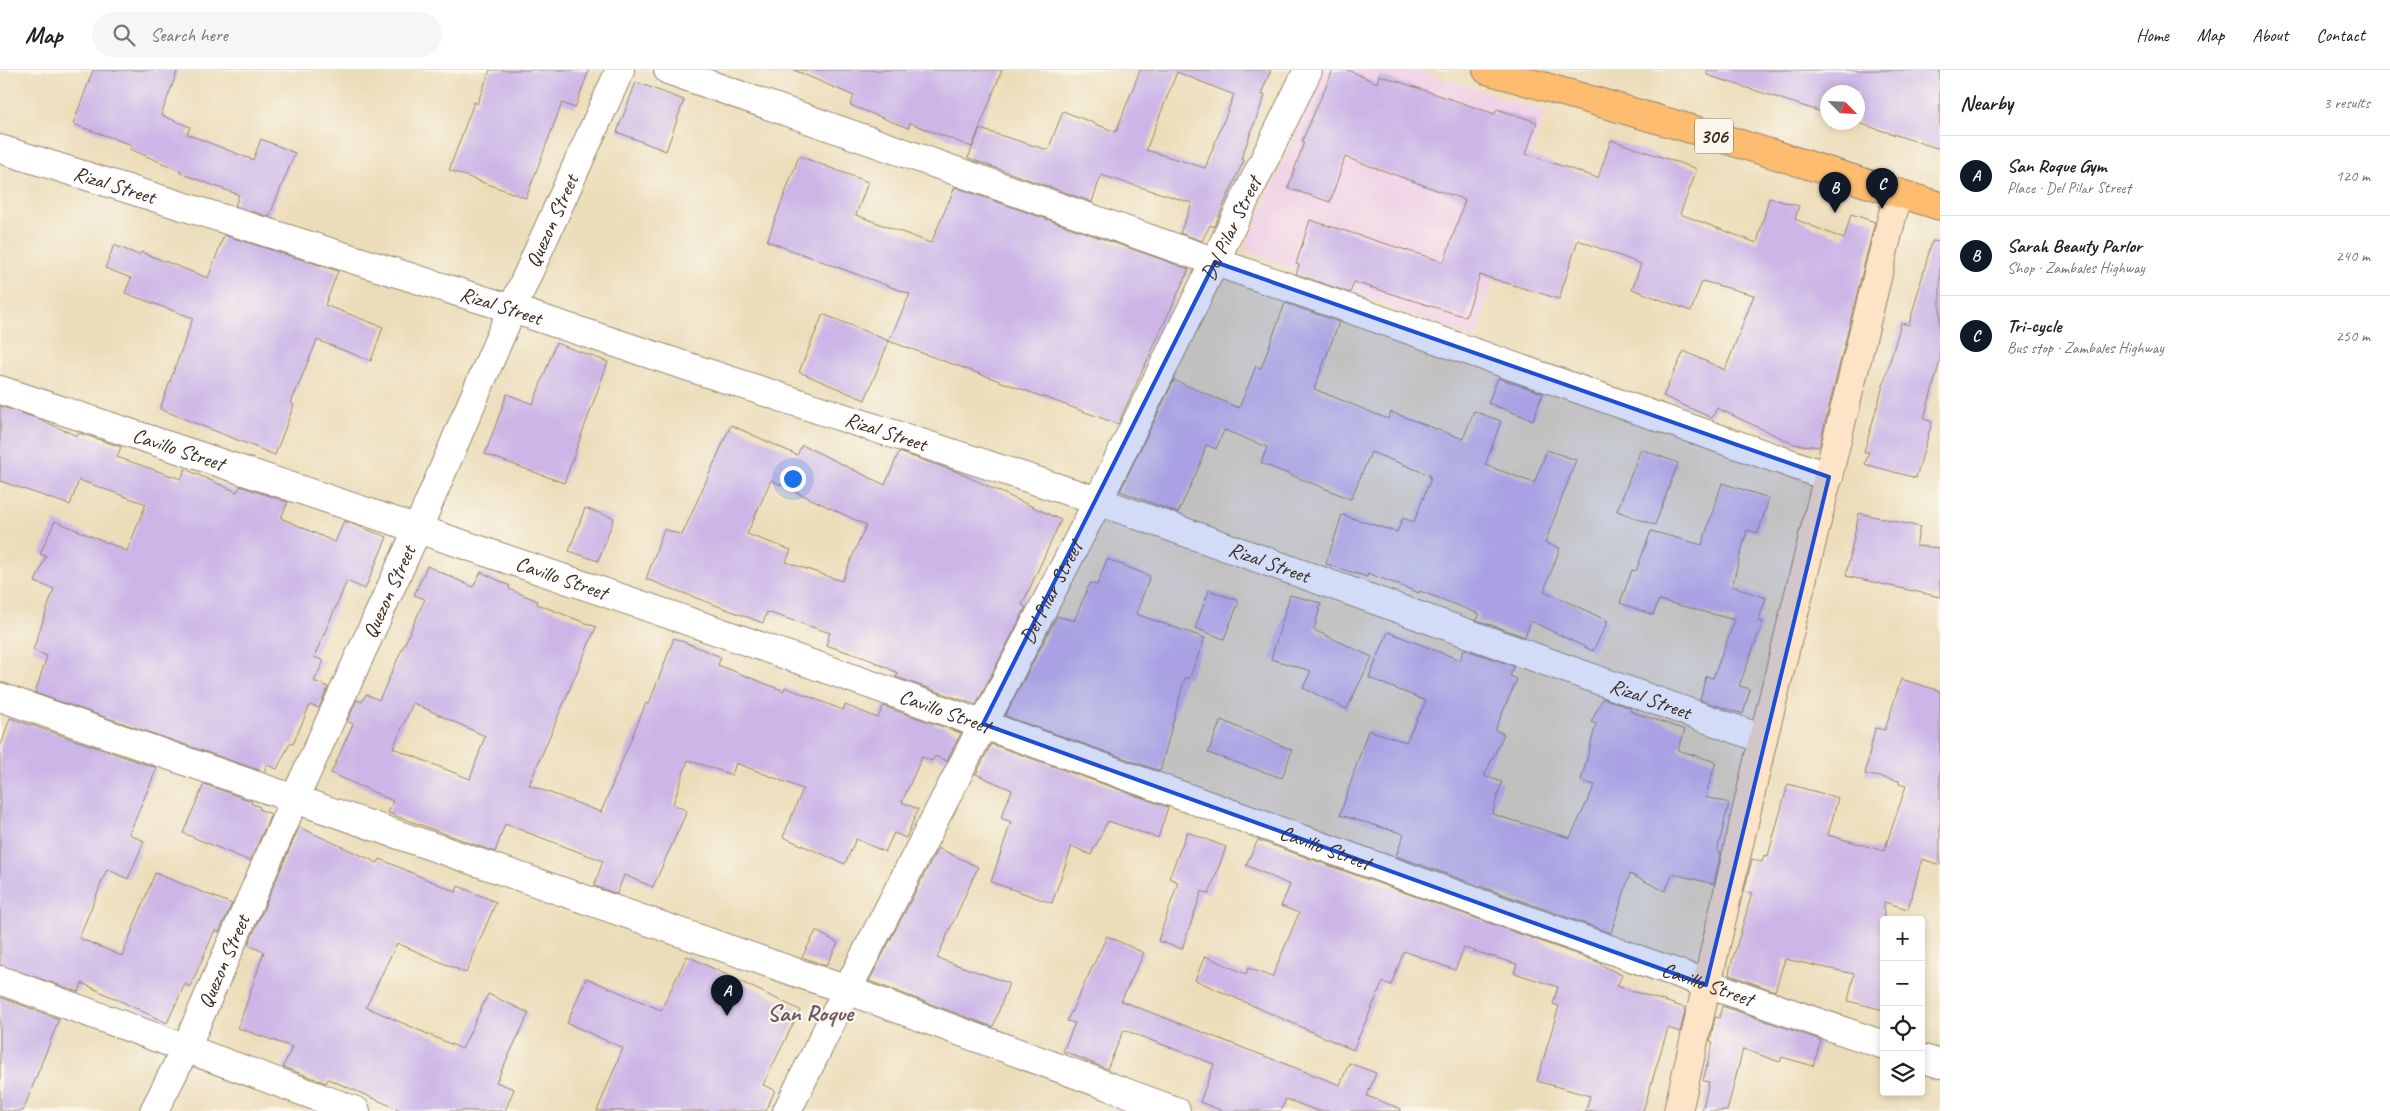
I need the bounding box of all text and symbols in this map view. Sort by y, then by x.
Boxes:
search box [92,12,442,57]
text: Map [25,20,62,50]
icon: search [110,21,138,49]
text: Search here [150,23,228,47]
text: Home [2136,24,2169,46]
text: Map [2197,24,2224,46]
text: About [2252,24,2288,46]
text: Contact [2316,24,2365,46]
north arrow [1820,85,1865,130]
text: Nearby [1960,90,2013,116]
text: 3 results [2323,93,2370,113]
road number: 306 [1695,118,1733,154]
text: San Roque Gym [2007,154,2106,178]
street label: Rizal Street [70,160,161,210]
text: A [1972,166,1980,186]
text: 120 m [2336,166,2370,186]
pin: C [1866,168,1898,209]
street label: Quezon Street [520,169,585,271]
street label: Del Pilar Street [1195,170,1268,284]
pin: B [1819,172,1851,213]
text: Place · Del Pilar Street [2007,178,2131,198]
text: Sarah Beauty Parlor [2007,234,2142,258]
text: B [1972,246,1980,266]
text: 240 m [2336,246,2370,266]
text: Shop · Zambales Highway [2007,258,2145,278]
street label: Rizal Street [457,281,547,332]
text: Tri-cycle [2007,314,2061,338]
text: C [1972,326,1980,346]
text: 250 m [2336,326,2370,346]
text: Bus stop · Zambales Highway [2007,338,2164,358]
street label: Rizal Street [842,406,932,458]
street label: Cavillo Street [129,422,231,477]
your location [780,466,806,492]
street label: Del Pilar Street [1014,534,1090,648]
street label: Rizal Street [1225,536,1315,589]
street label: Quezon Street [357,539,422,642]
street label: Cavillo Street [512,550,614,606]
street label: Rizal Street [1607,672,1697,726]
street label: Cavillo Street [896,683,997,740]
street label: Cavillo Street [1276,819,1377,877]
street label: Quezon Street [192,909,256,1012]
map controls [1880,916,1925,1096]
button: + [1880,916,1925,961]
street label: Cavillo Street [1658,956,1759,1013]
button: − [1880,961,1925,1006]
pin: A [711,975,743,1016]
district label: San Roque [767,998,855,1028]
button: locate [1880,1006,1925,1051]
button: layers [1880,1051,1925,1096]

